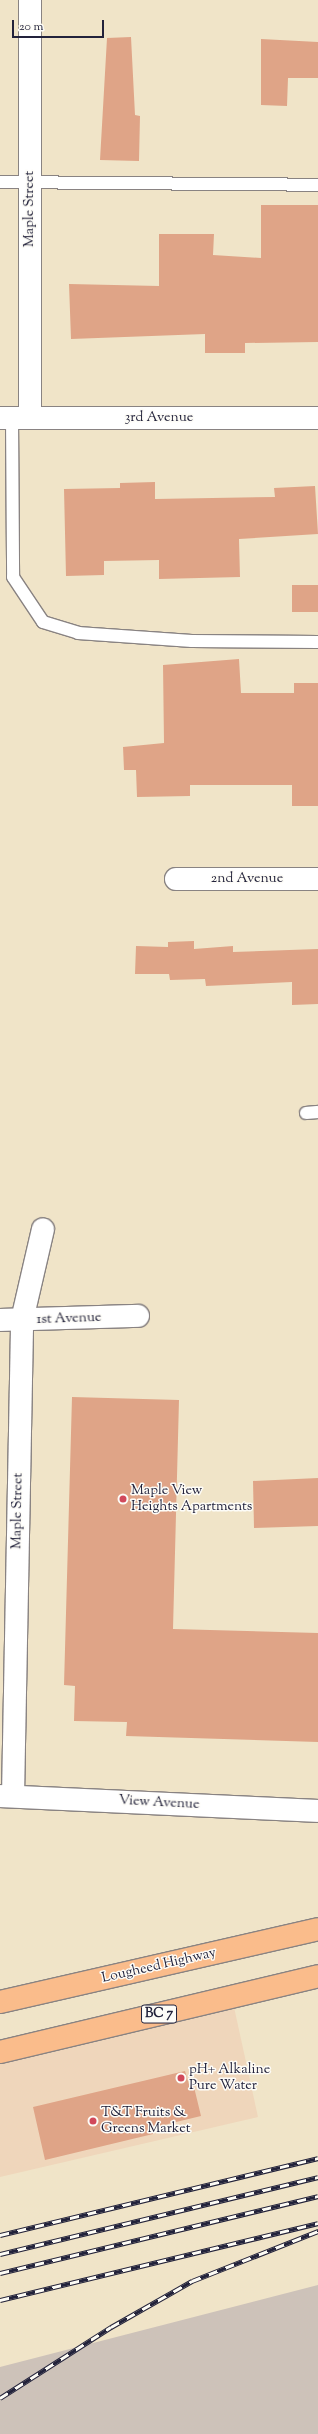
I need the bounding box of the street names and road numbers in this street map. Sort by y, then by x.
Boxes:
street label: Maple Street [22,171,38,247]
street label: 3rd Avenue [125,410,193,426]
street label: 2nd Avenue [211,871,283,887]
street label: 1st Avenue [36,1309,102,1329]
street label: Maple Street [9,1473,27,1549]
street label: View Avenue [118,1792,200,1814]
street label: Lougheed Highway [100,1945,218,1987]
road number: BC 7 [141,2003,177,2025]

